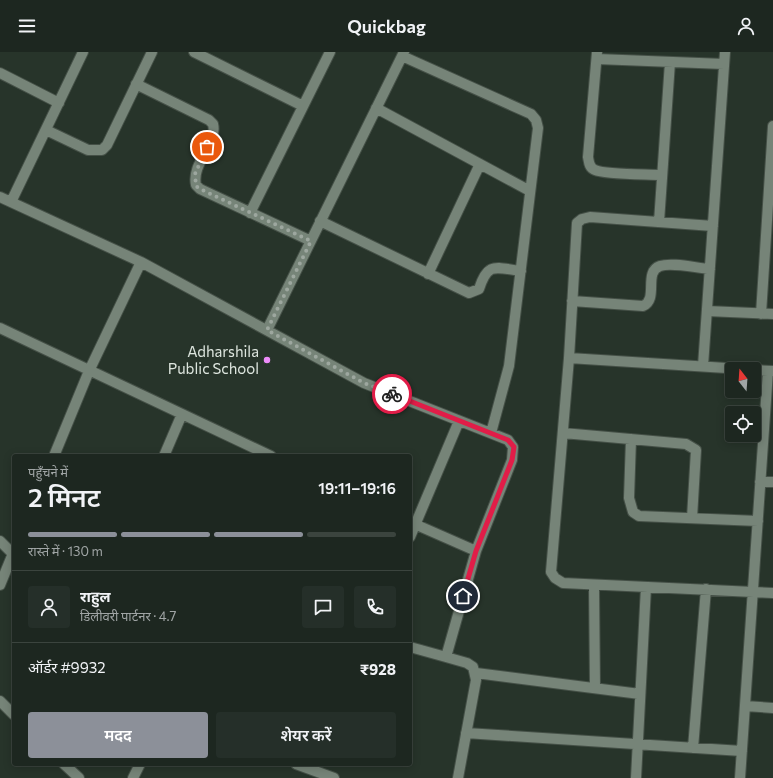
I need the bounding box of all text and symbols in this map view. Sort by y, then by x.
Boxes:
icon: menu [16,15,38,37]
text: Quickbag [347,15,426,37]
icon: person [735,15,757,37]
pin [190,130,224,164]
icon: bag [196,136,218,158]
place label: Adharshila Public School [168,342,259,377]
marker: Adharshila Public School [262,355,272,365]
north arrow [725,362,761,398]
map controls [725,362,761,442]
courier [372,374,412,414]
icon: bike [381,383,403,405]
button: locate [725,406,761,442]
text: पहुँचने में [28,464,68,480]
text: 19:11–19:16 [318,479,396,497]
text: 2 मिनट [28,481,100,512]
text: रास्ते में · 130 m [28,543,103,559]
pin [446,579,480,613]
icon: home [452,585,474,607]
button: person [28,586,70,628]
button: chat [302,586,344,628]
button: phone [354,586,396,628]
text: राहुल [80,587,111,605]
text: डिलीवरी पार्टनर · 4.7 [80,608,176,624]
text: ऑर्डर #9932 [28,658,106,676]
text: ₹928 [360,660,396,678]
button: मदद [28,712,208,758]
button: शेयर करें [216,712,396,758]

